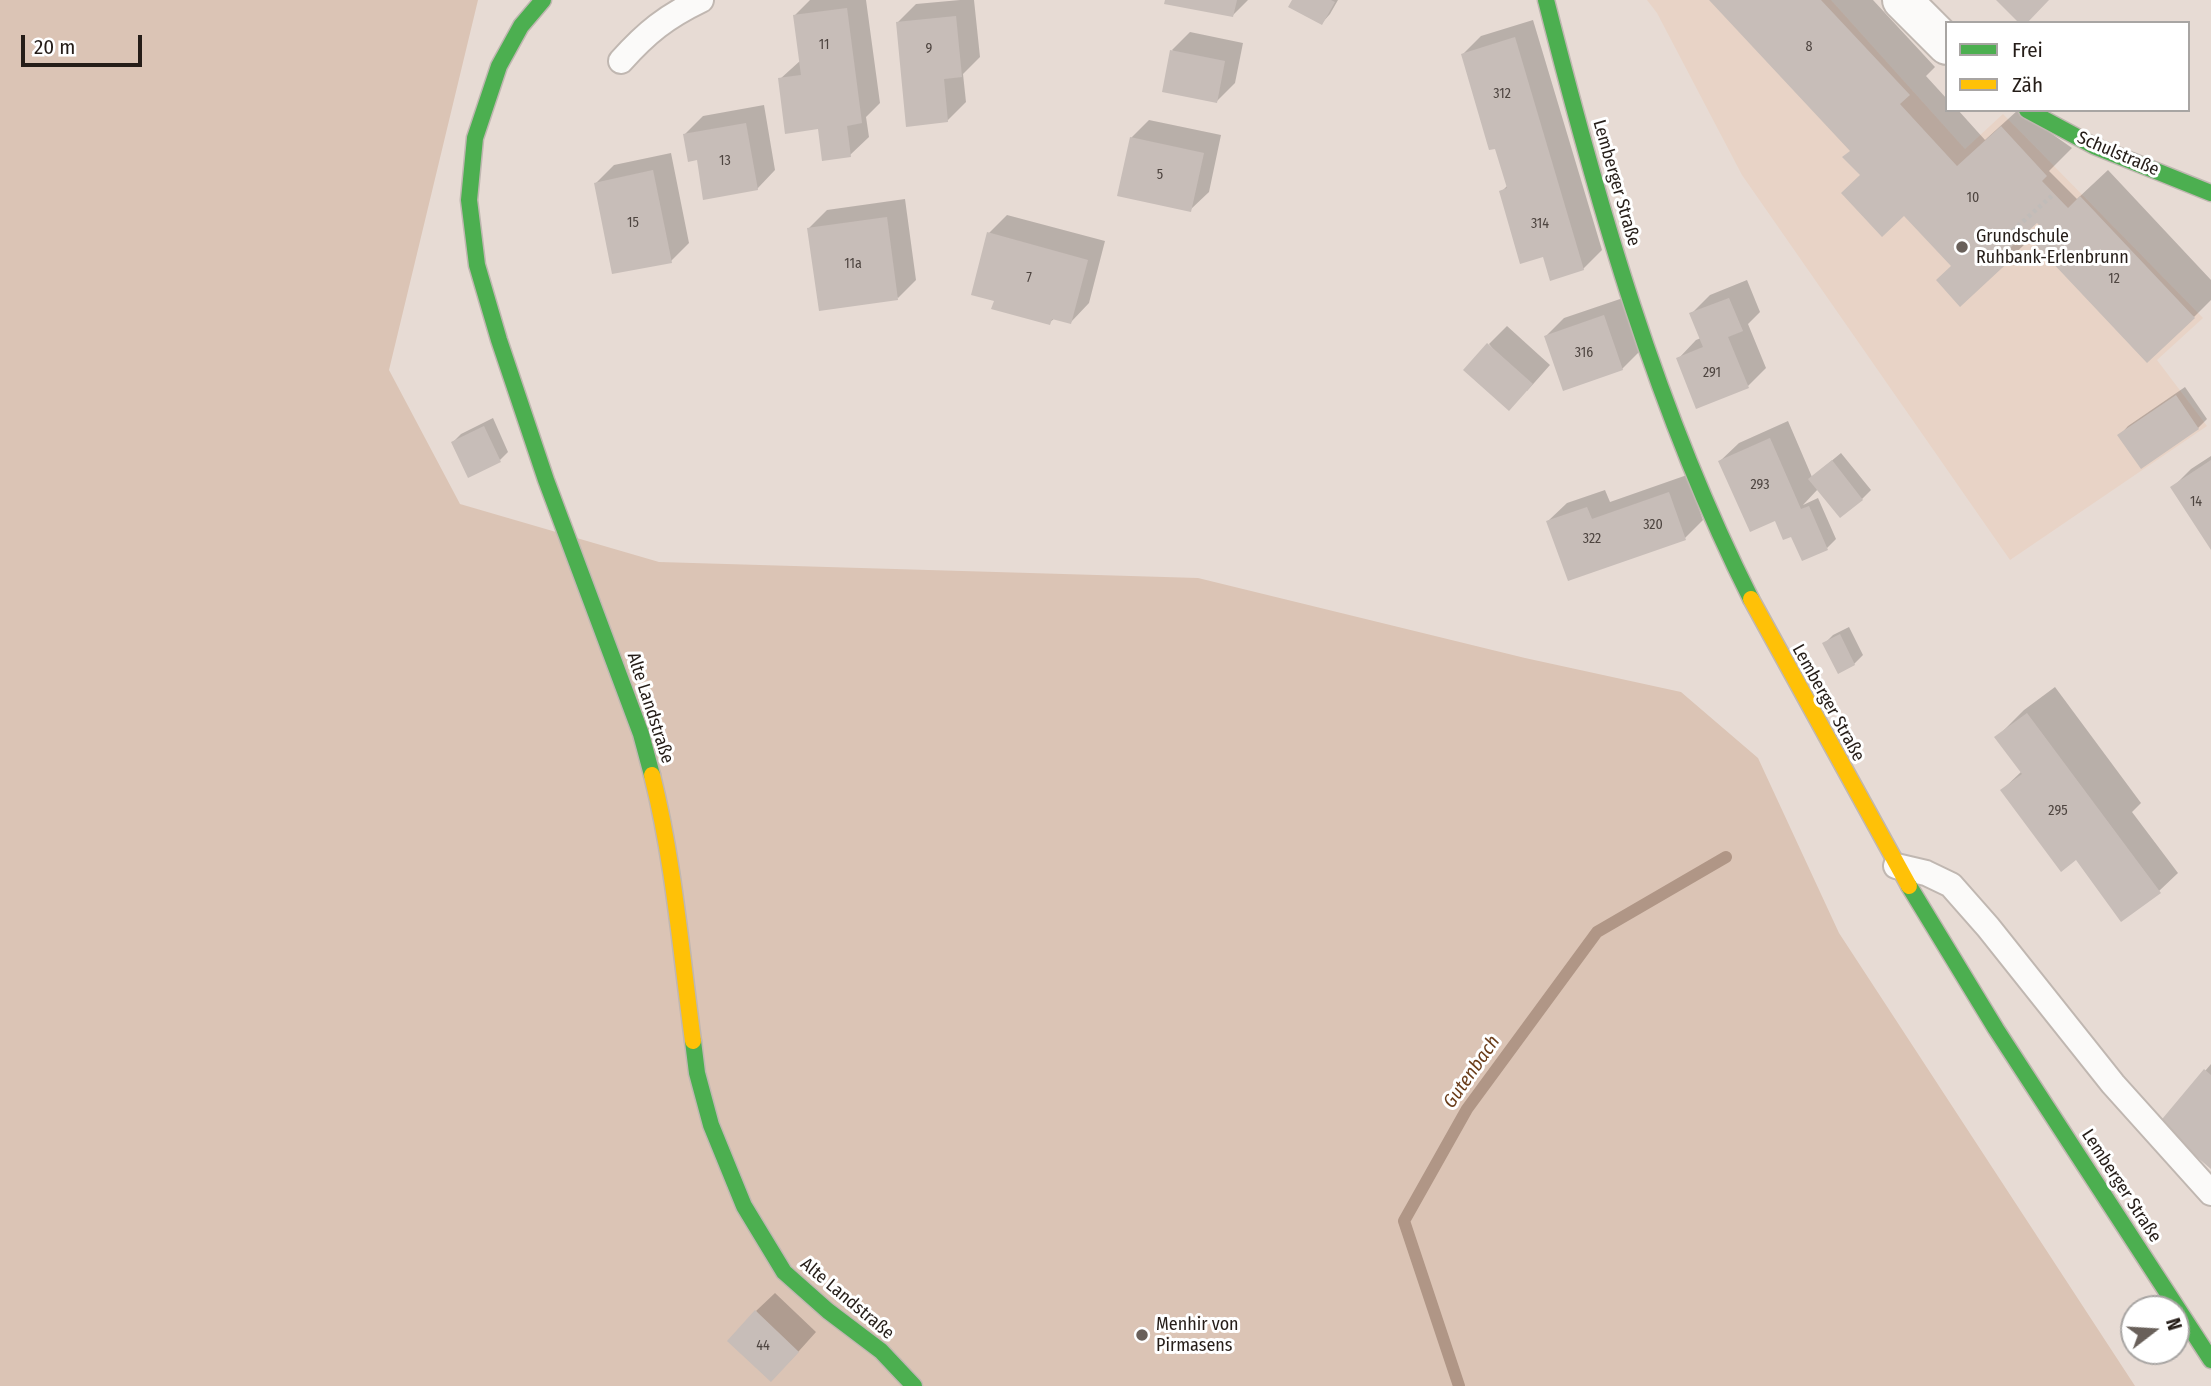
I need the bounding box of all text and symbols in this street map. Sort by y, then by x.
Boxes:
scale bar [24,21,145,65]
legend [1945,21,2190,112]
text: 20 m [34,34,75,60]
house number: 11 [819,37,829,53]
text: Frei [2012,37,2043,63]
house number: 8 [1806,39,1812,55]
house number: 9 [926,41,932,57]
text: Zäh [2012,72,2043,98]
house number: 312 [1493,86,1511,102]
street label: Lemberger Straße [1588,117,1644,249]
street label: Schulstraße [2074,127,2162,181]
house number: 13 [719,153,731,169]
house number: 5 [1157,167,1163,183]
house number: 10 [1967,190,1979,206]
house number: 15 [627,215,639,231]
house number: 314 [1531,216,1549,232]
place label: Grundschule Ruhbank-Erlenbrunn [1976,226,2129,268]
marker: Grundschule Ruhbank-Erlenbrunn [1954,239,1970,255]
house number: 11a [844,256,862,272]
house number: 7 [1026,270,1032,286]
house number: 12 [2108,271,2120,287]
house number: 316 [1575,345,1593,361]
house number: 291 [1703,365,1721,381]
house number: 293 [1751,477,1769,493]
house number: 14 [2190,494,2202,510]
house number: 320 [1643,517,1663,533]
house number: 322 [1583,531,1601,547]
street label: Lemberger Straße [1787,641,1869,765]
street label: Alte Landstraße [622,650,678,766]
house number: 295 [2048,803,2068,819]
water label: Gutenbach [1439,1031,1505,1113]
street label: Lemberger Straße [2076,1125,2166,1247]
street label: Alte Landstraße [796,1254,898,1344]
north arrow [2120,1295,2190,1365]
place label: Menhir von Pirmasens [1156,1314,1239,1356]
text: N [2161,1315,2186,1333]
marker: Menhir von Pirmasens [1134,1327,1150,1343]
house number: 44 [756,1338,770,1354]

